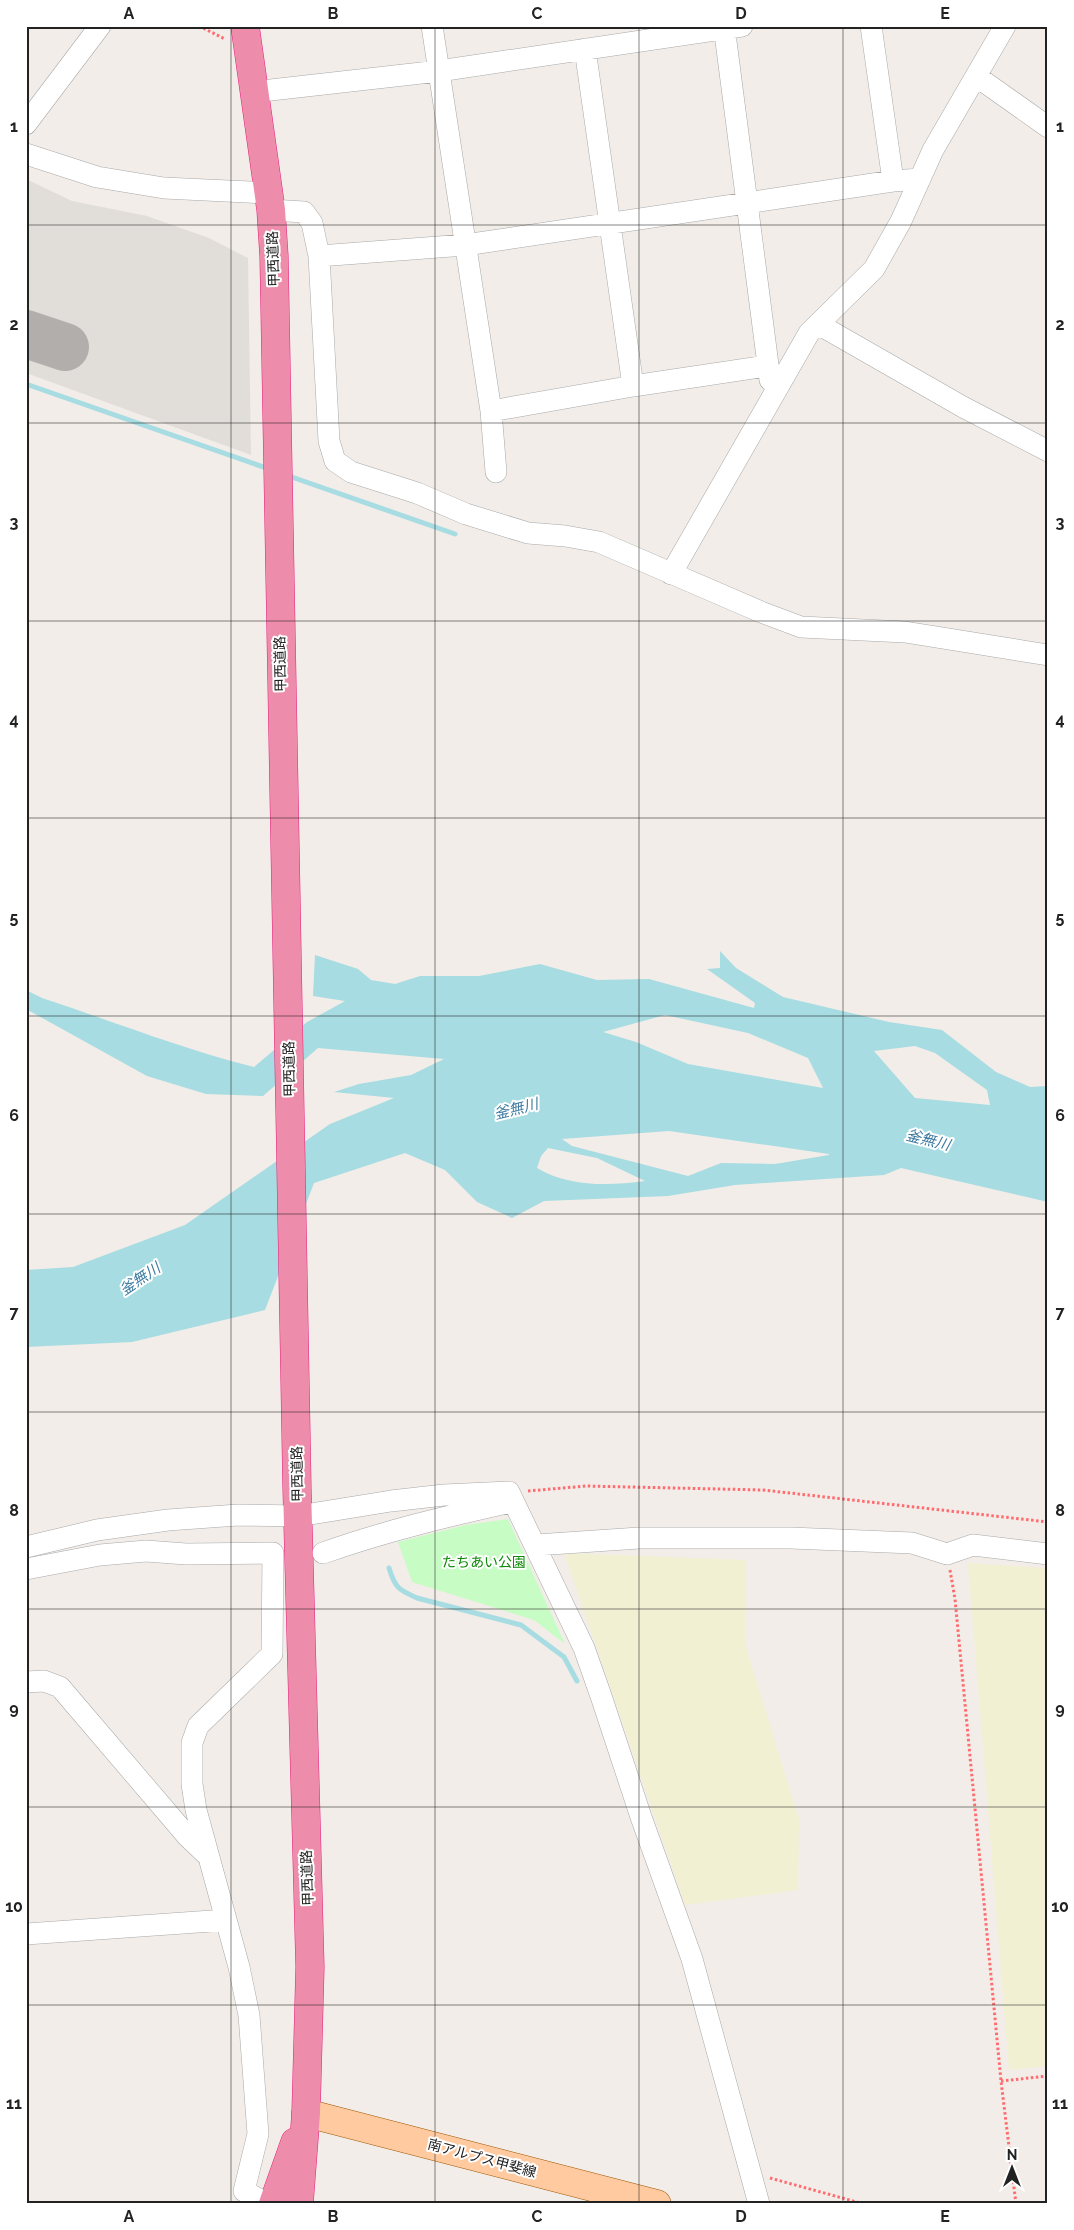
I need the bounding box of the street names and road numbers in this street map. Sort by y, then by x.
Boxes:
street label: 甲西道路 [264,231,282,287]
street label: 甲西道路 [272,636,288,692]
street label: 甲西道路 [281,1041,297,1097]
street label: 甲西道路 [289,1446,305,1502]
street label: 甲西道路 [298,1850,316,1906]
street label: 南アルプス甲斐線 [426,2136,538,2180]

